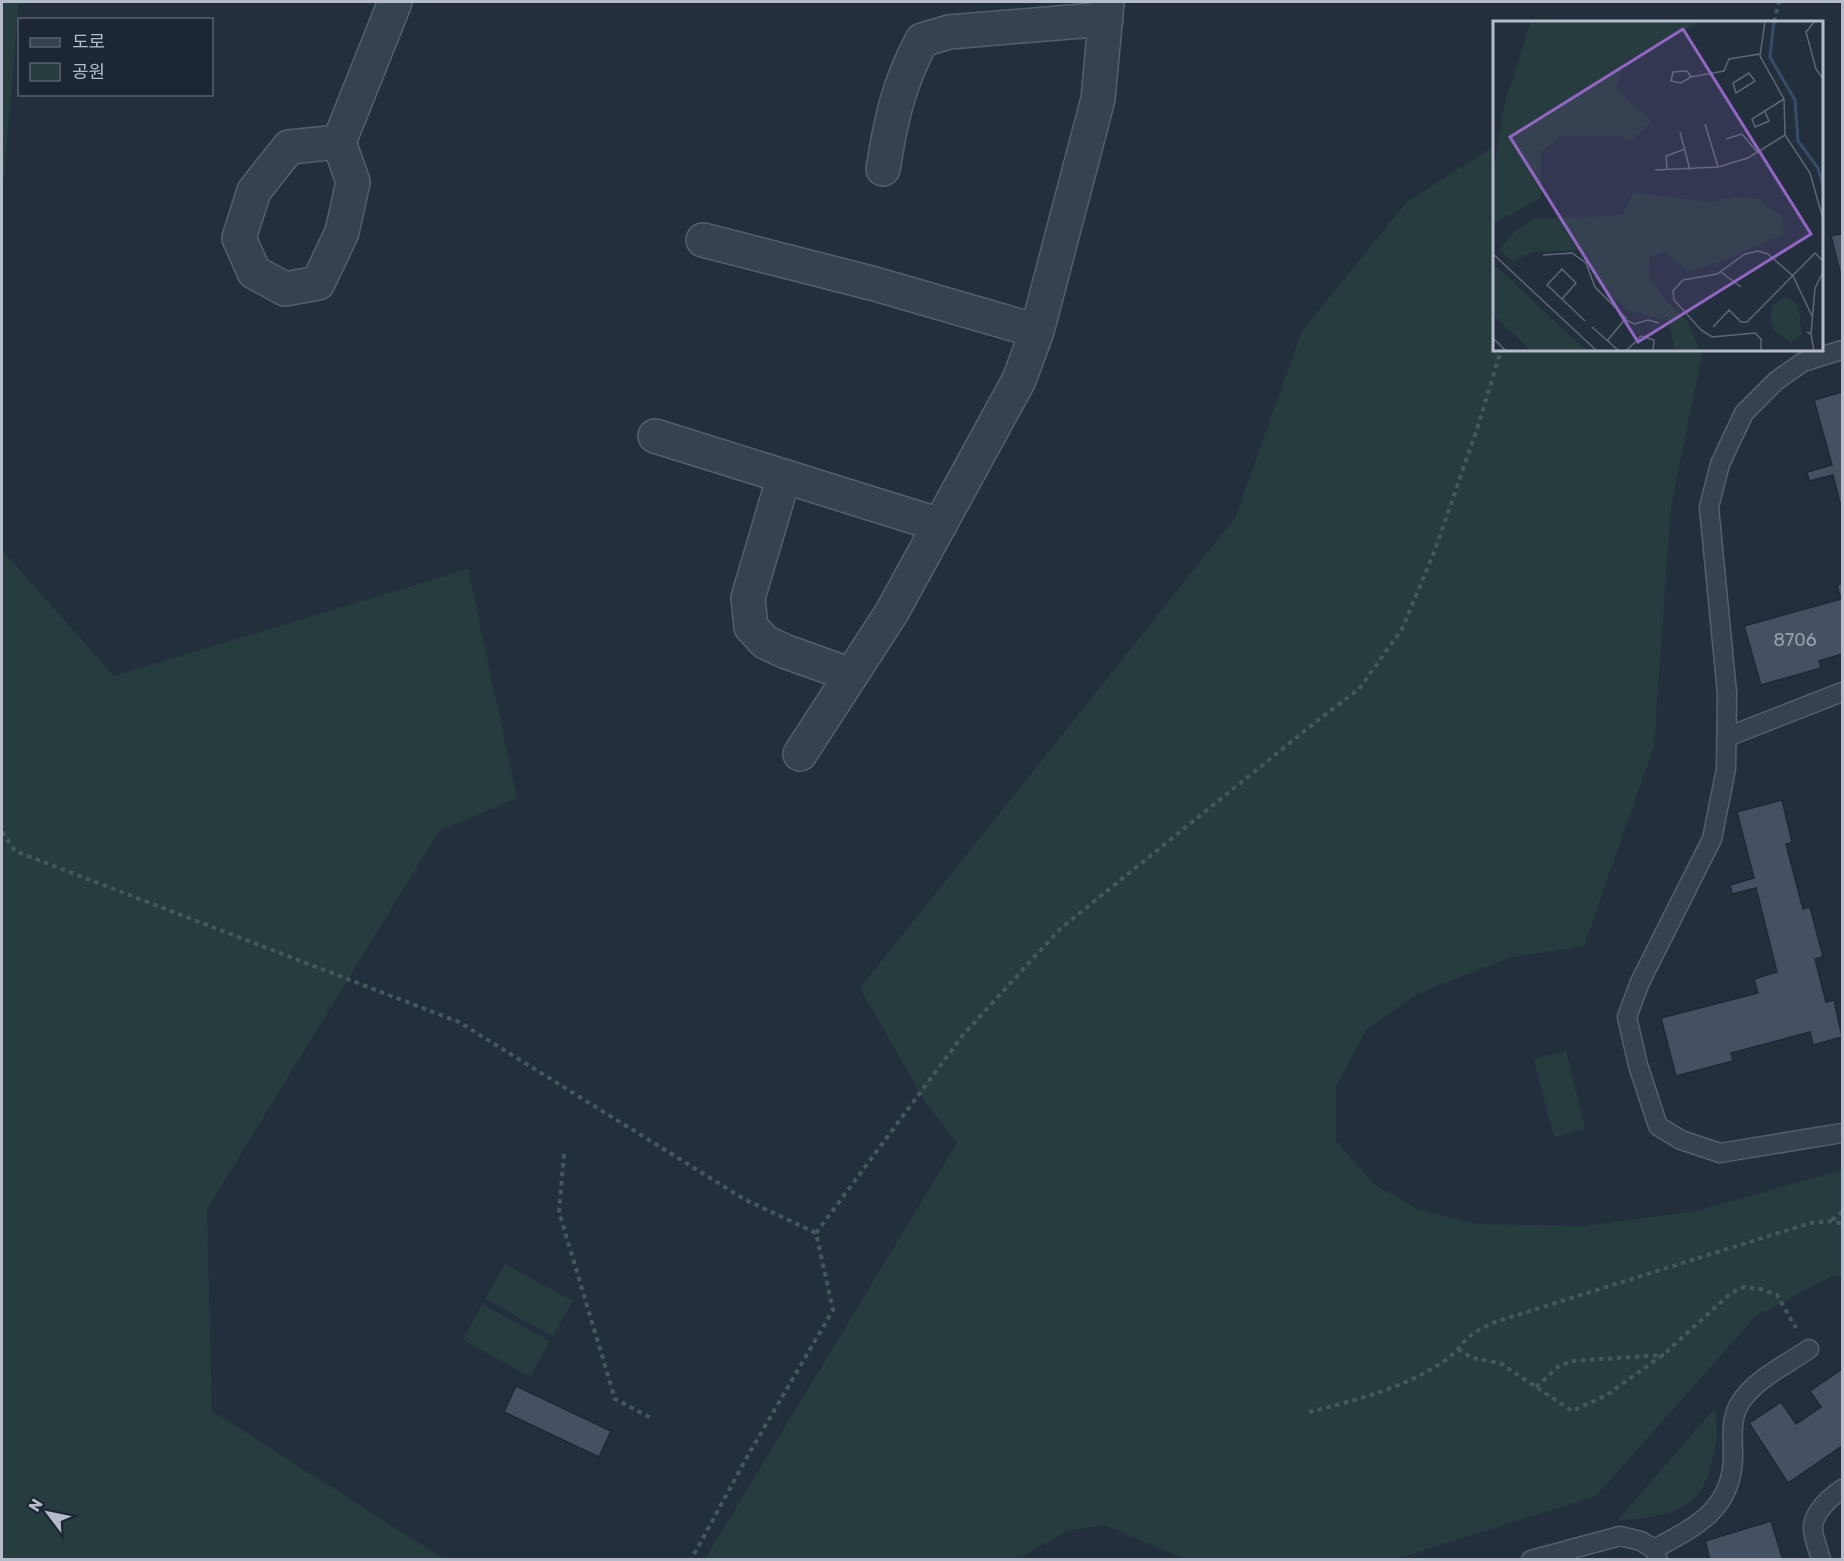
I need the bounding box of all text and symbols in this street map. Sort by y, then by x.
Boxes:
legend [18,18,213,96]
inset map [1493,21,1823,351]
text: 도로 [72,31,105,53]
text: 공원 [72,61,105,83]
house number: 8706 [1774,629,1817,651]
north arrow [18,1483,78,1543]
text: N [25,1495,47,1515]

